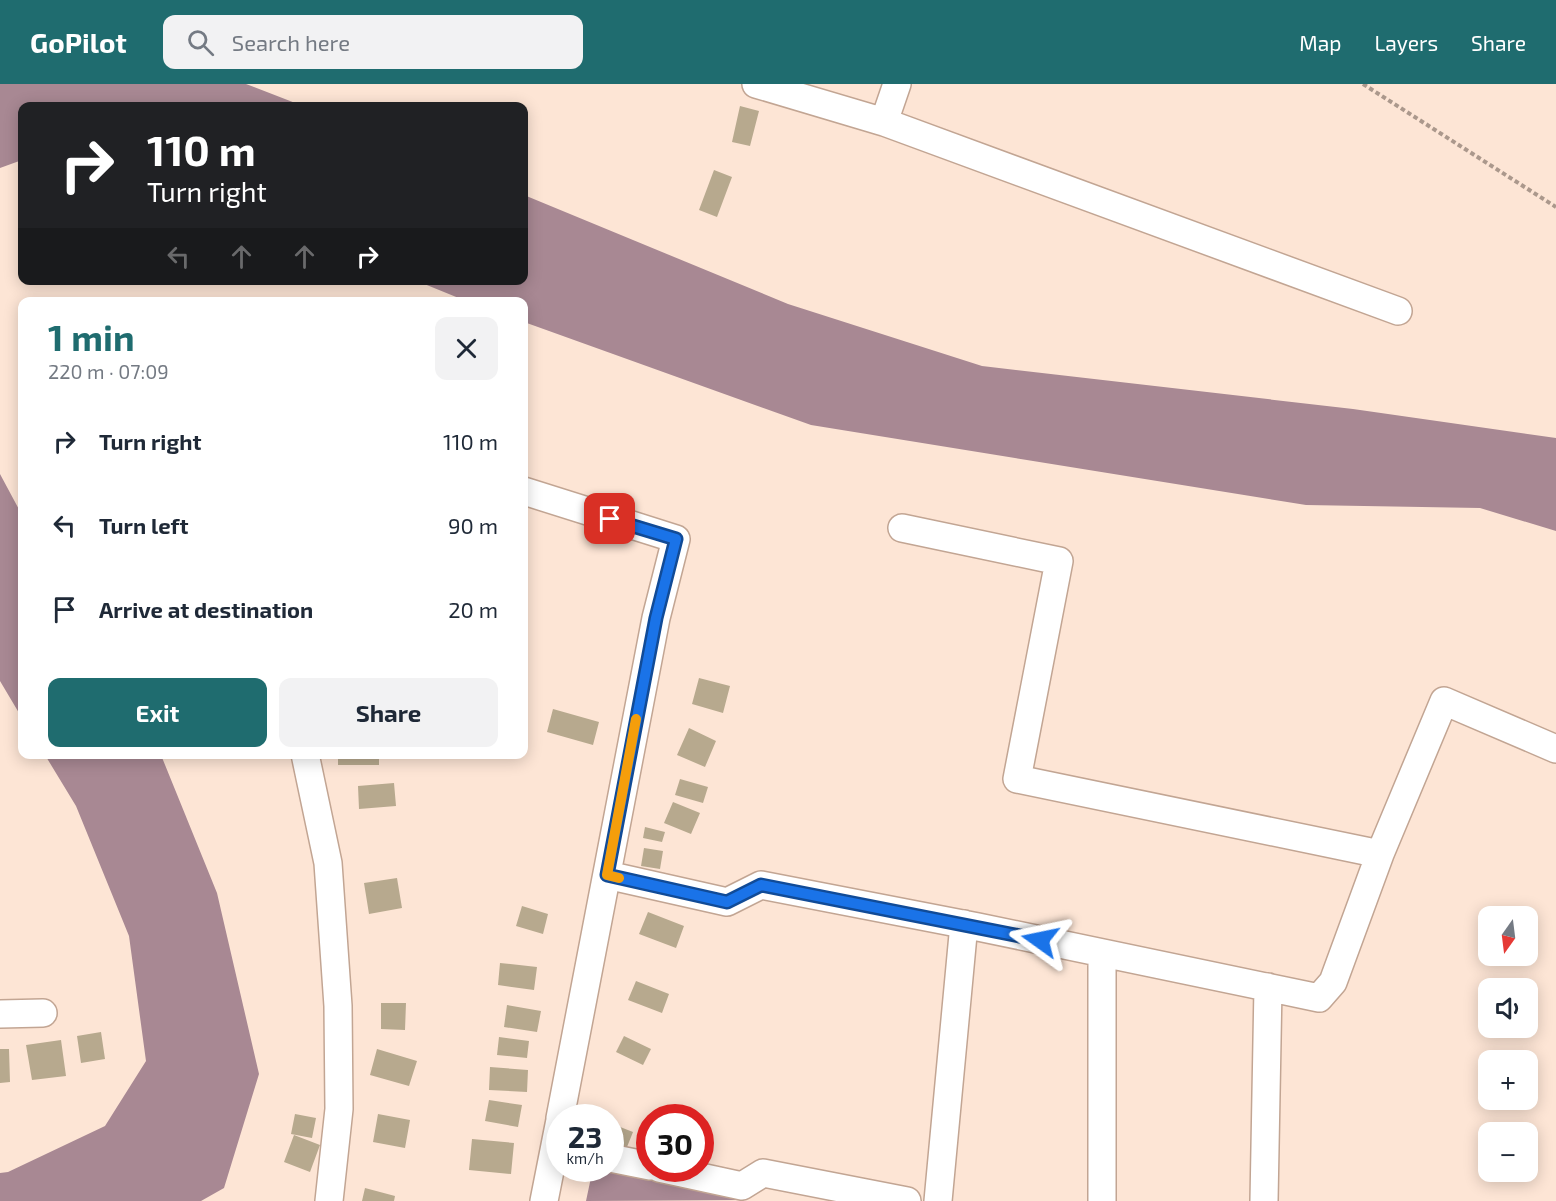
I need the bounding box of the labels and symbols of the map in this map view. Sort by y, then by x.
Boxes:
pin [584,493,635,544]
north arrow [1478,906,1538,966]
position arrow [1008,908,1072,972]
speed limit sign: 30 [636,1104,714,1182]

